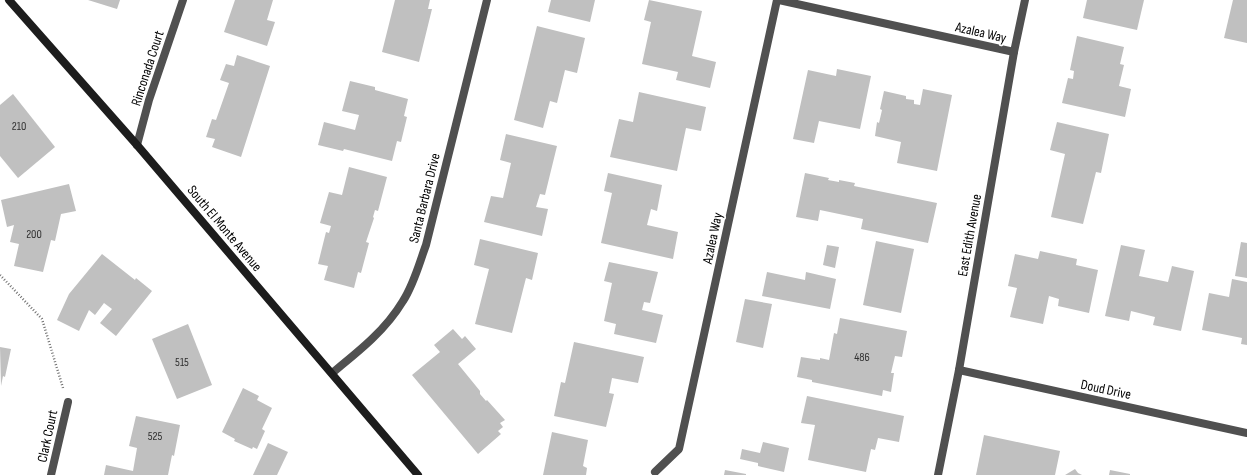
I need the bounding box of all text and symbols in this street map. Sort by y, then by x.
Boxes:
street label: Azalea Way [953,18,1009,47]
street label: Rinconada Court [127,28,168,108]
house number: 210 [12,119,26,134]
street label: Santa Barbara Drive [405,151,444,245]
street label: South El Monte Avenue [184,182,266,275]
street label: East Edith Avenue [954,193,985,278]
street label: Azalea Way [699,210,726,266]
house number: 200 [26,227,42,242]
house number: 486 [854,350,870,365]
house number: 515 [175,355,189,370]
street label: Doud Drive [1079,376,1133,403]
street label: Clark Court [34,408,61,464]
house number: 525 [148,429,162,444]

